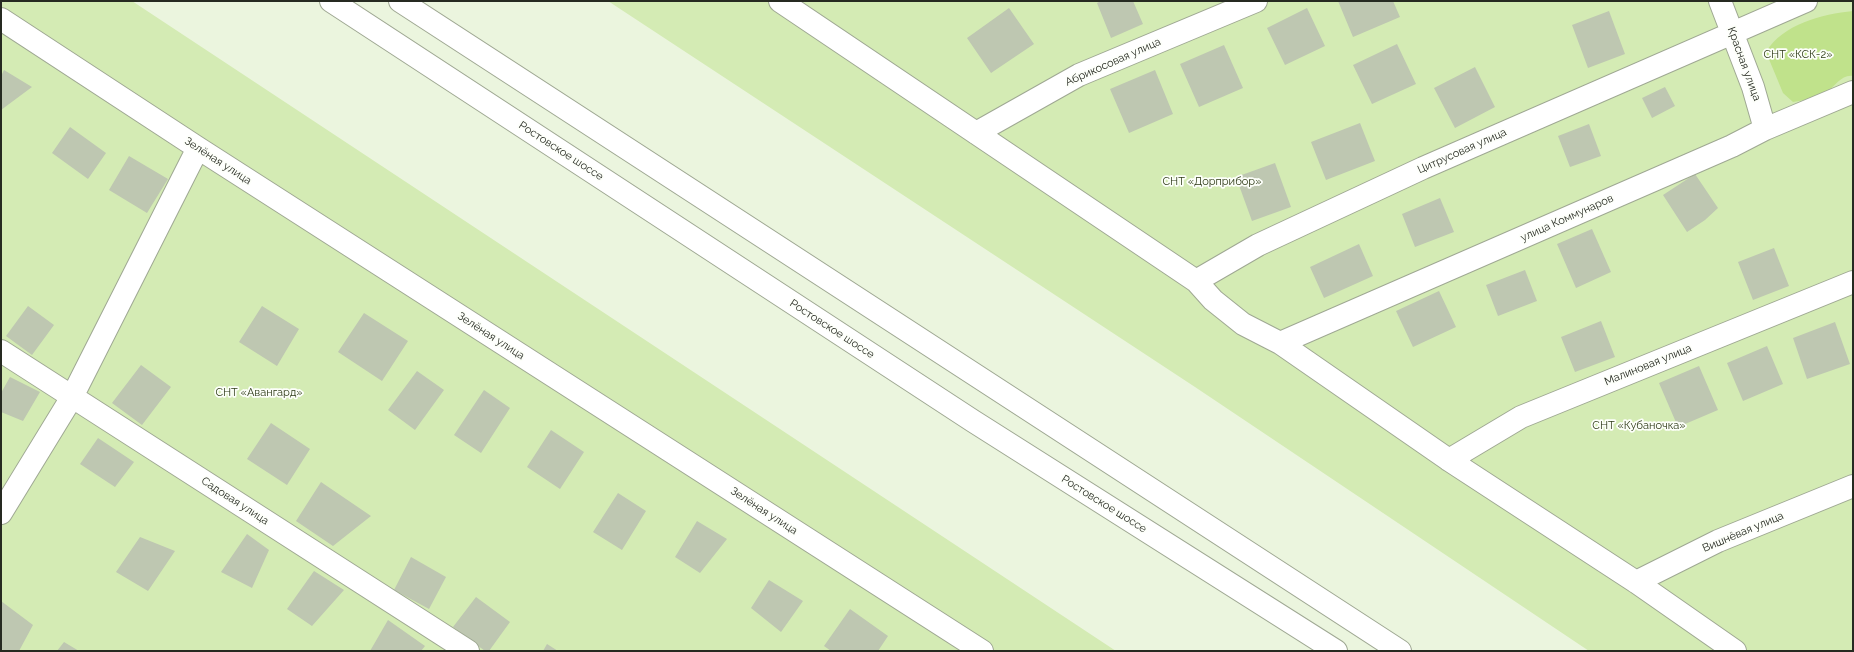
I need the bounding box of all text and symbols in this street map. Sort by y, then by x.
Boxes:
street label: Красная улица [1724,25,1764,103]
street label: Абрикосовая улица [1063,35,1163,89]
park label: СНТ «КСК-2» [1764,48,1832,62]
street label: Ростовское шоссе [516,119,606,183]
street label: Цитрусовая улица [1415,125,1509,177]
street label: Зелёная улица [182,134,254,188]
park label: СНТ «Дорприбор» [1163,175,1261,189]
street label: улица Коммунаров [1519,192,1615,244]
street label: Ростовское шоссе [787,297,877,361]
street label: Зелёная улица [455,309,527,363]
street label: Малиновая улица [1602,341,1694,389]
park label: СНТ «Авангард» [215,386,303,400]
park label: СНТ «Кубаночка» [1592,419,1686,433]
street label: Ростовское шоссе [1059,472,1149,536]
street label: Садовая улица [199,474,271,528]
street label: Зелёная улица [728,484,800,538]
street label: Вишнёвая улица [1700,509,1786,555]

